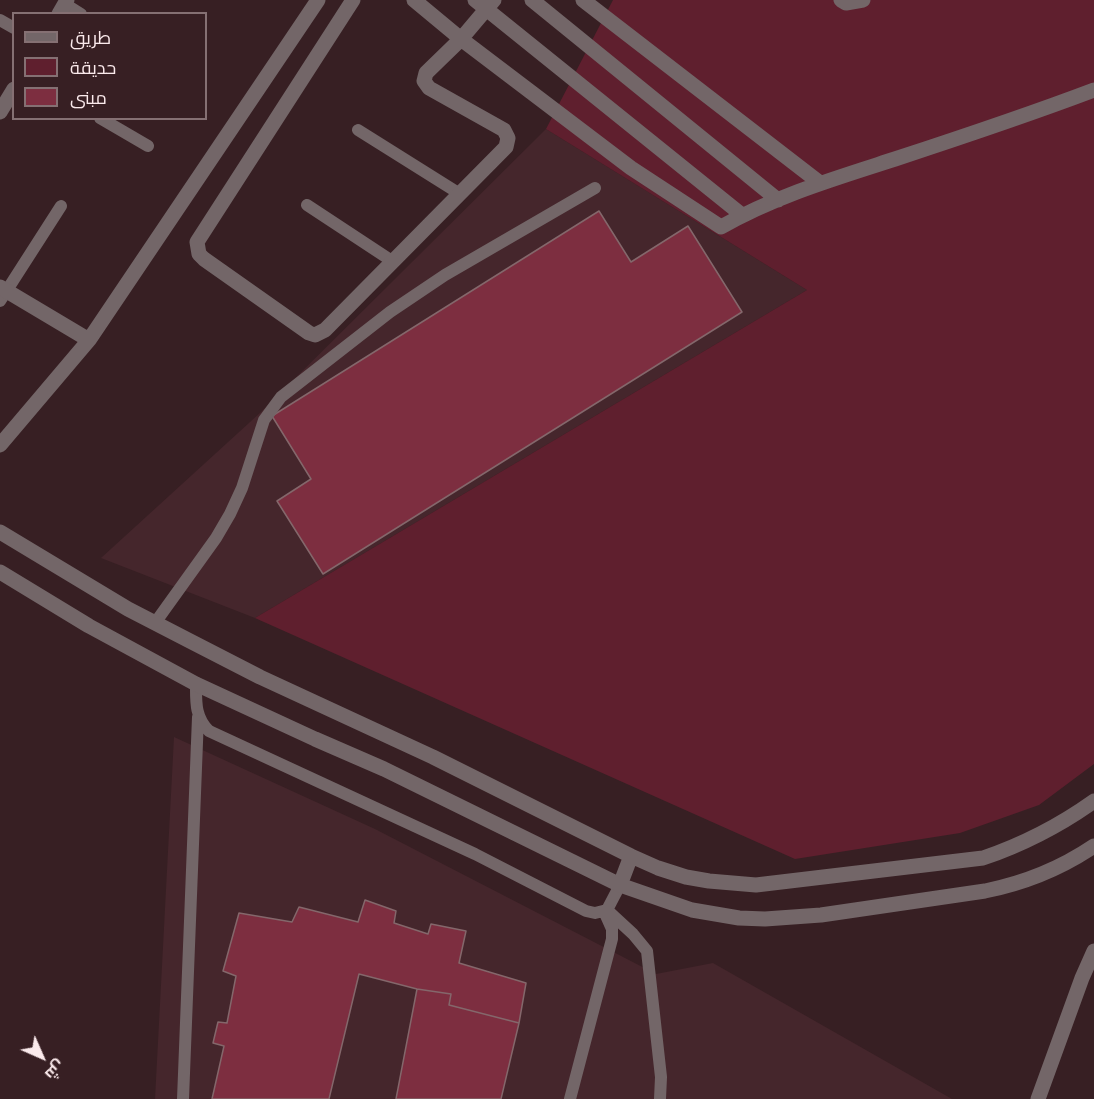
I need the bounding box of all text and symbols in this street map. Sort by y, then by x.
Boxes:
legend [12,12,207,120]
text: طريق [70,26,111,51]
text: حديقة [70,56,116,81]
text: مبنى [70,86,107,111]
north arrow [12,1027,72,1087]
text: ش [40,1055,70,1085]

